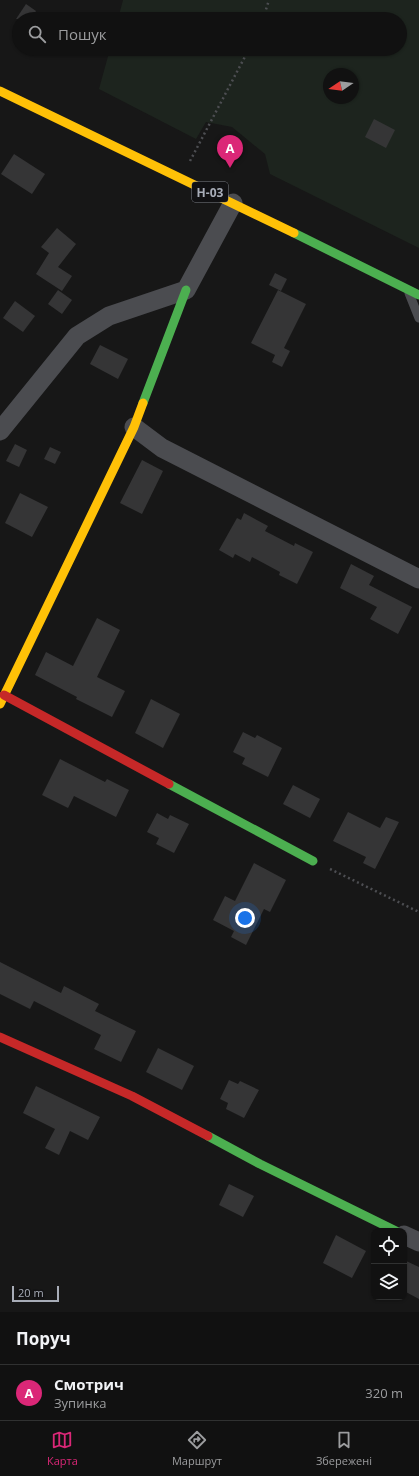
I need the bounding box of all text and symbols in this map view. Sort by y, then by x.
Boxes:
search box [12,12,407,56]
icon: search [26,23,48,45]
text: Пошук [58,24,107,44]
north arrow [323,68,359,104]
pin: A [217,135,243,168]
road number: Н-03 [192,182,228,202]
your location [235,908,255,928]
map controls [371,1228,407,1300]
button: locate [371,1228,407,1264]
button: layers [371,1264,407,1300]
scale bar [12,1284,59,1303]
text: 20 m [18,1285,44,1300]
text: Поруч [16,1327,71,1350]
text: Смотрич [54,1374,124,1394]
text: A [25,1384,33,1402]
text: 320 m [365,1384,403,1402]
text: Зупинка [54,1394,107,1412]
tab: Карта [47,1429,78,1468]
tab: Маршрут [172,1429,222,1468]
tab: Збережені [316,1429,372,1468]

